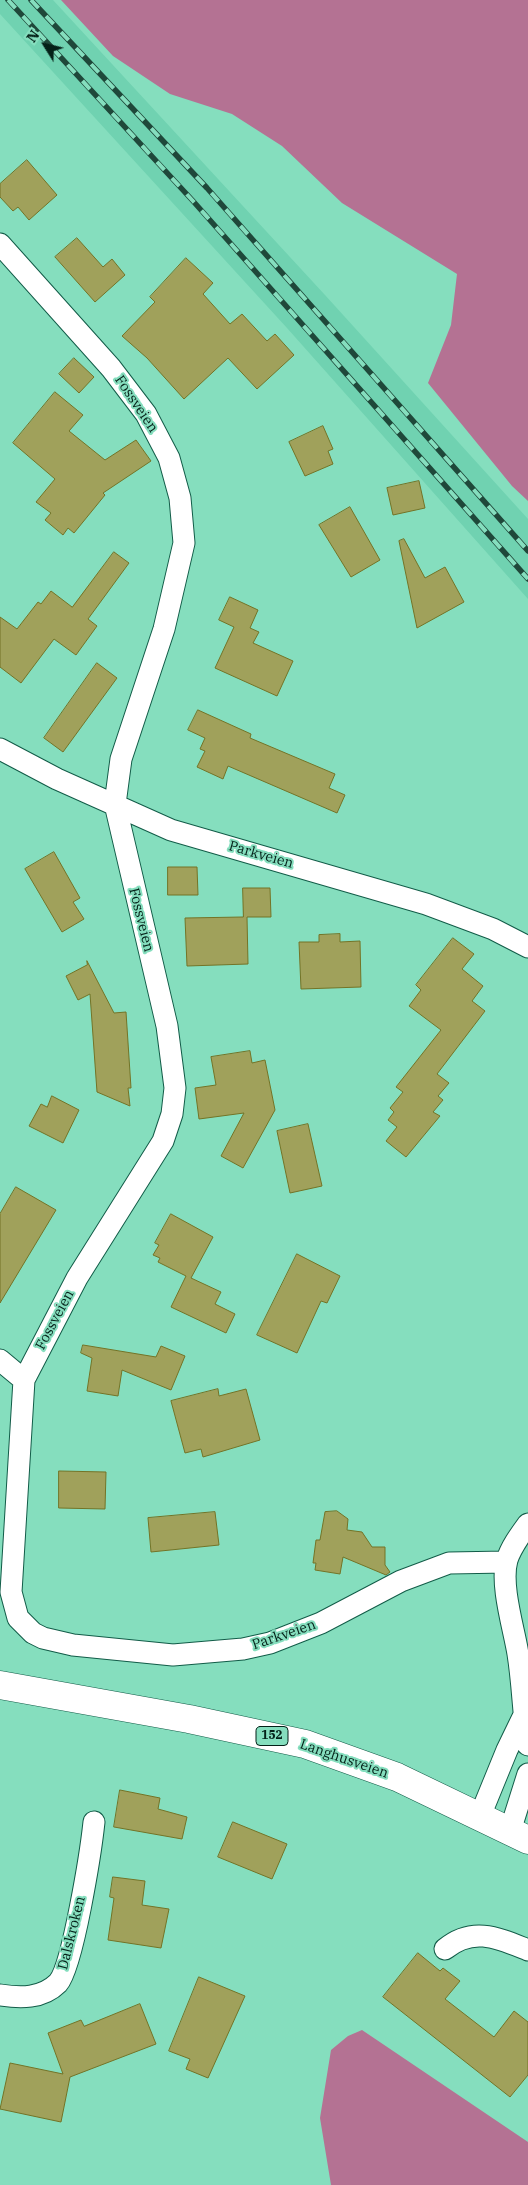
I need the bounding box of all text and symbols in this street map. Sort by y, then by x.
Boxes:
north arrow [20,20,70,70]
text: N [22,26,43,46]
street label: Fossveien [111,372,161,436]
street label: Parkveien [227,838,295,872]
street label: Fossveien [125,886,157,954]
street label: Fossveien [32,1287,78,1353]
street label: Parkveien [250,1616,318,1654]
road number: 152 [256,1726,288,1745]
street label: Langhusveien [298,1736,390,1782]
street label: Dalskroken [55,1894,89,1972]

